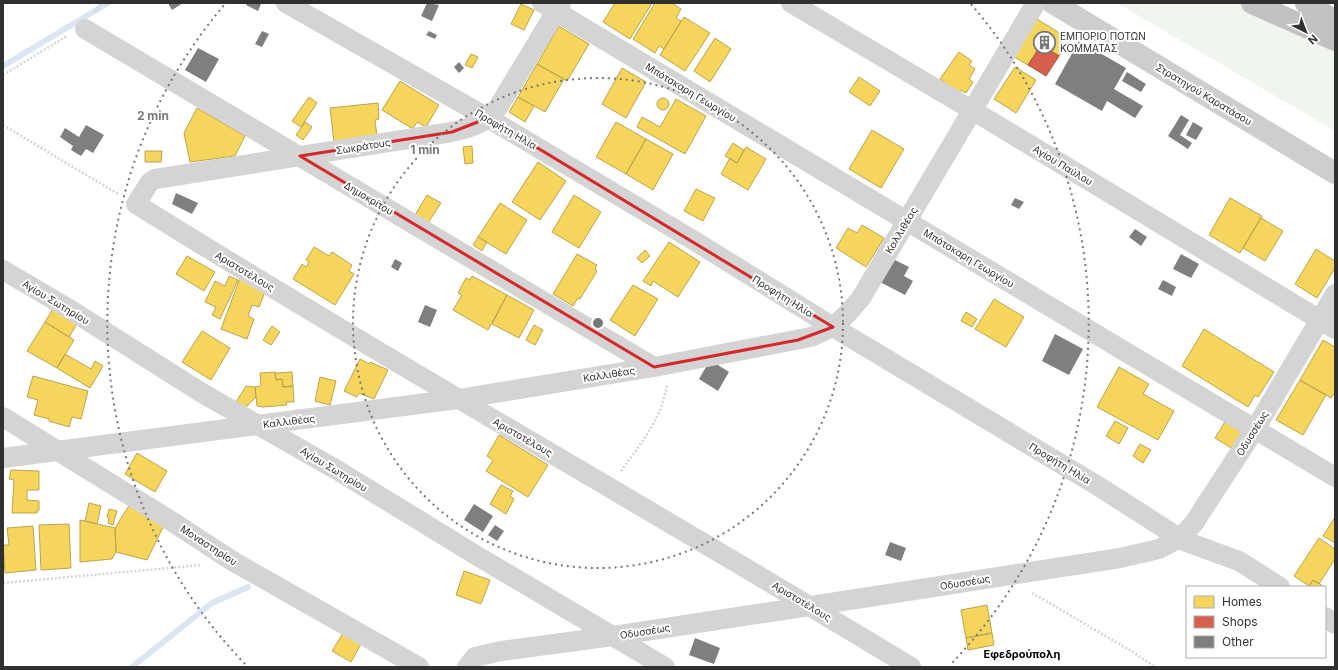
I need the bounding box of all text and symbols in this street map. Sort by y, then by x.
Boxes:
north arrow [1286,12,1326,52]
building icon: ΕΜΠΟΡΙΟ ΠΟΤΩΝ ΚΟΜΜΑΤΑΣ [1032,29,1058,55]
place label: ΕΜΠΟΡΙΟ ΠΟΤΩΝ ΚΟΜΜΑΤΑΣ [1060,30,1146,54]
text: N [1305,31,1320,47]
street label: Μπότσκαρη Γεωργίου [643,60,739,125]
street label: Στρατηγού Καρατάσου [1153,61,1254,128]
street label: Προφήτη Ηλία [472,106,539,153]
text: 2 min [137,108,169,123]
street label: Σωκράτους [335,136,391,156]
text: 1 min [410,142,440,157]
street label: Αγίου Παύλου [1031,142,1095,188]
street label: Δημοκρίτου [342,179,396,218]
street label: Καλλιθέας [882,204,920,256]
street label: Μπότσκαρη Γεωργίου [921,226,1017,291]
street label: Αριστοτέλους [213,249,277,293]
street label: Προφήτη Ηλία [750,273,816,321]
street label: Αγίου Σωτηρίου [20,277,92,328]
centre of rings [591,316,605,330]
street label: Καλλιθέας [582,364,636,384]
street label: Οδυσσέως [1233,408,1271,458]
street label: Καλλιθέας [262,412,316,430]
street label: Αριστοτέλους [491,415,555,459]
street label: Προφήτη Ηλία [1027,440,1093,487]
street label: Αγίου Σωτηρίου [298,444,370,495]
street label: Μοναστηρίου [178,522,240,569]
street label: Οδυσσέως [939,572,991,592]
street label: Αριστοτέλους [770,579,834,623]
legend [1186,586,1326,658]
text: Homes [1222,594,1262,609]
text: Shops [1222,614,1258,629]
street label: Οδυσσέως [619,621,671,641]
text: Other [1222,634,1254,649]
district label: Εφεδρούπολη [984,647,1061,661]

